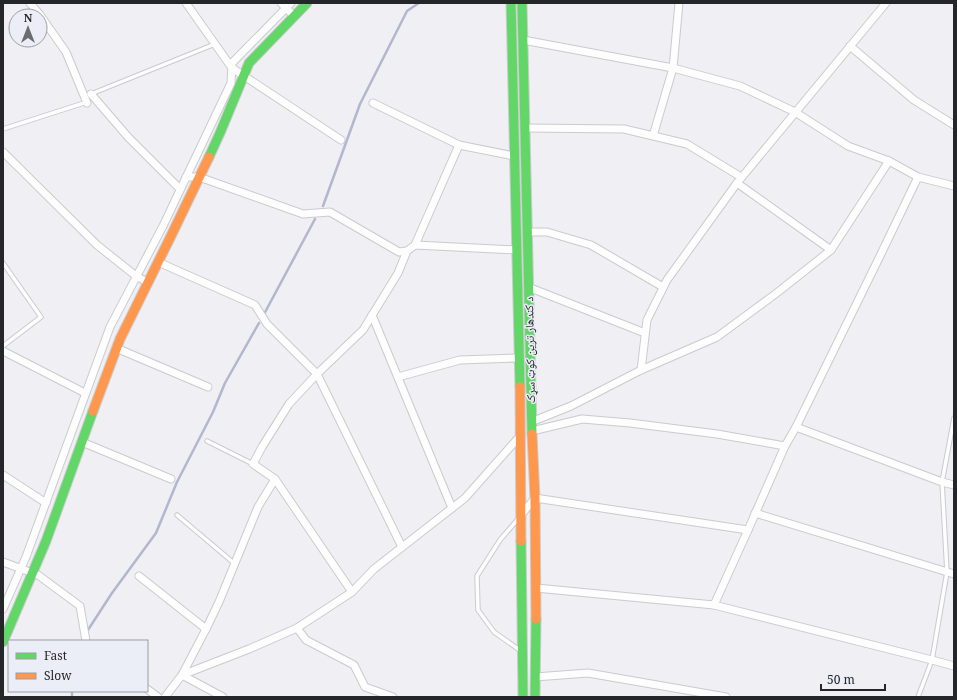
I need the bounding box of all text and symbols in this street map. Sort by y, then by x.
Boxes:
north arrow [8,8,48,48]
text: N [24,10,33,25]
street label: د کندهار ترين کوټ سړک [520,296,539,404]
legend [8,640,148,692]
text: Fast [44,647,67,664]
scale bar [821,666,885,692]
text: Slow [44,667,72,684]
text: 50 m [827,671,855,688]

